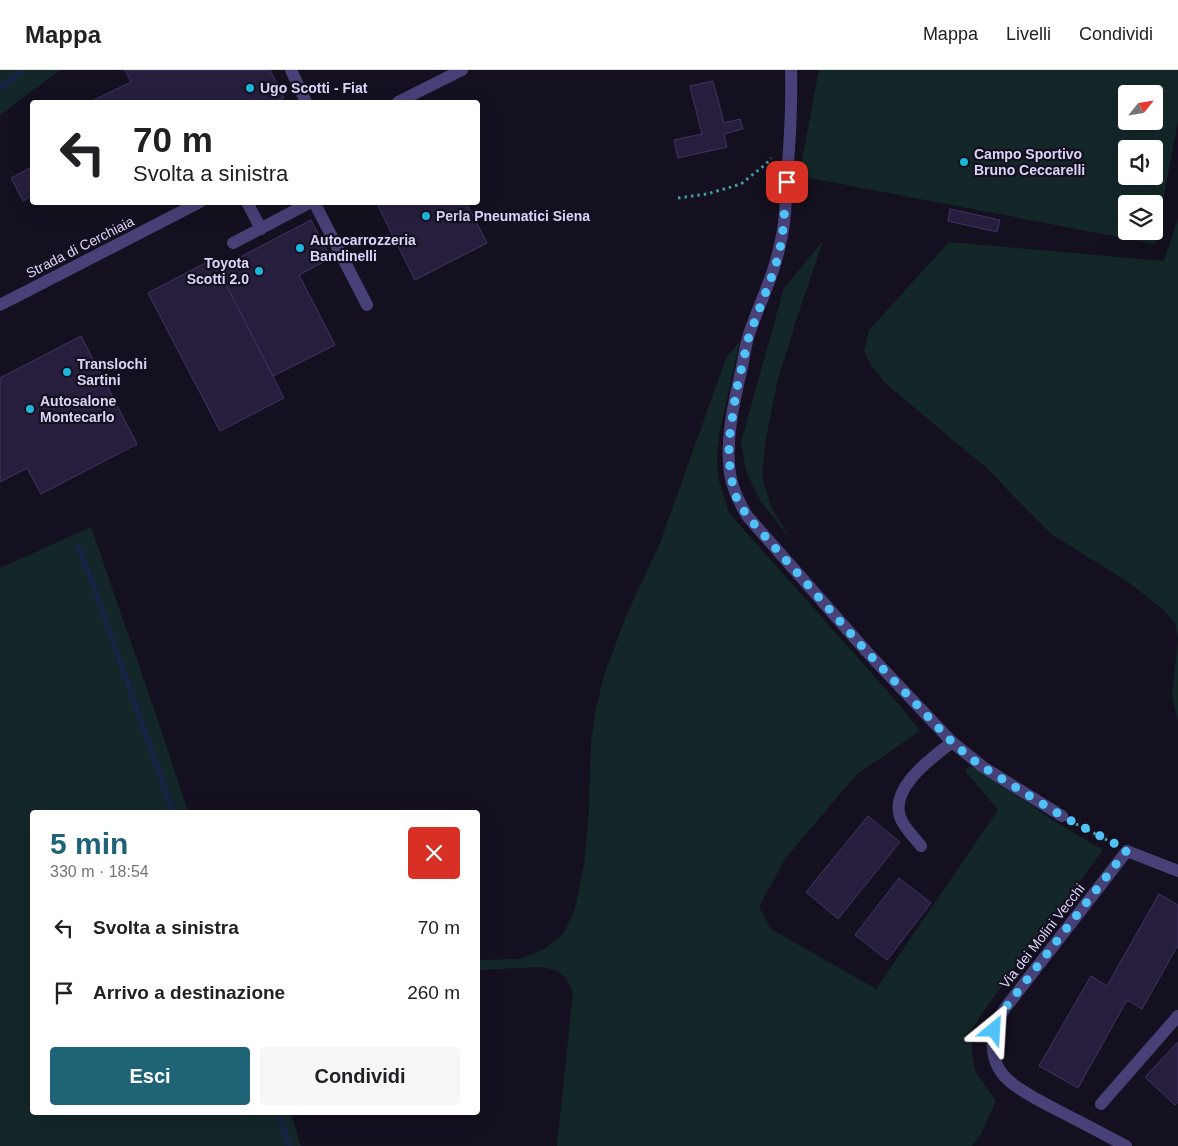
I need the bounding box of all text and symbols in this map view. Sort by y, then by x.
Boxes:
text: Mappa [25,21,101,48]
text: Mappa [923,24,978,44]
text: Livelli [1006,24,1051,44]
text: Condividi [1079,24,1153,44]
place label: Ugo Scotti - Fiat [260,80,368,96]
marker: Ugo Scotti - Fiat [244,82,256,94]
north arrow [1118,85,1162,130]
map controls [1118,85,1163,240]
icon: left [50,120,115,185]
text: 70 m [133,120,213,159]
button: sound [1118,140,1163,185]
place label: Campo Sportivo Bruno Ceccarelli [974,146,1085,178]
marker: Campo Sportivo Bruno Ceccarelli [958,156,970,168]
text: Svolta a sinistra [133,161,288,186]
pin [766,161,808,203]
icon: arrive [773,168,801,196]
button: layers [1118,195,1163,240]
place label: Perla Pneumatici Siena [436,208,590,224]
marker: Perla Pneumatici Siena [420,210,432,222]
street label: Strada di Cerchiaia [23,213,137,281]
place label: Autocarrozzeria Bandinelli [310,232,416,264]
marker: Autocarrozzeria Bandinelli [294,242,306,254]
place label: Toyota Scotti 2.0 [187,255,249,287]
marker: Toyota Scotti 2.0 [253,265,265,277]
place label: Translochi Sartini [77,356,147,388]
marker: Translochi Sartini [61,366,73,378]
place label: Autosalone Montecarlo [40,393,116,425]
marker: Autosalone Montecarlo [24,403,36,415]
text: 5 min [50,827,128,860]
button: close [408,827,460,879]
text: 330 m · 18:54 [50,863,149,880]
street label: Via dei Molini Vecchi [996,881,1088,991]
icon: left [50,914,78,942]
text: Svolta a sinistra [93,917,239,938]
text: 70 m [418,917,460,938]
icon: arrive [50,979,78,1007]
text: Arrivo a destinazione [93,982,285,1003]
text: 260 m [407,982,460,1003]
position arrow [967,1003,1019,1055]
button: Esci [50,1047,250,1105]
button: Condividi [260,1047,460,1105]

